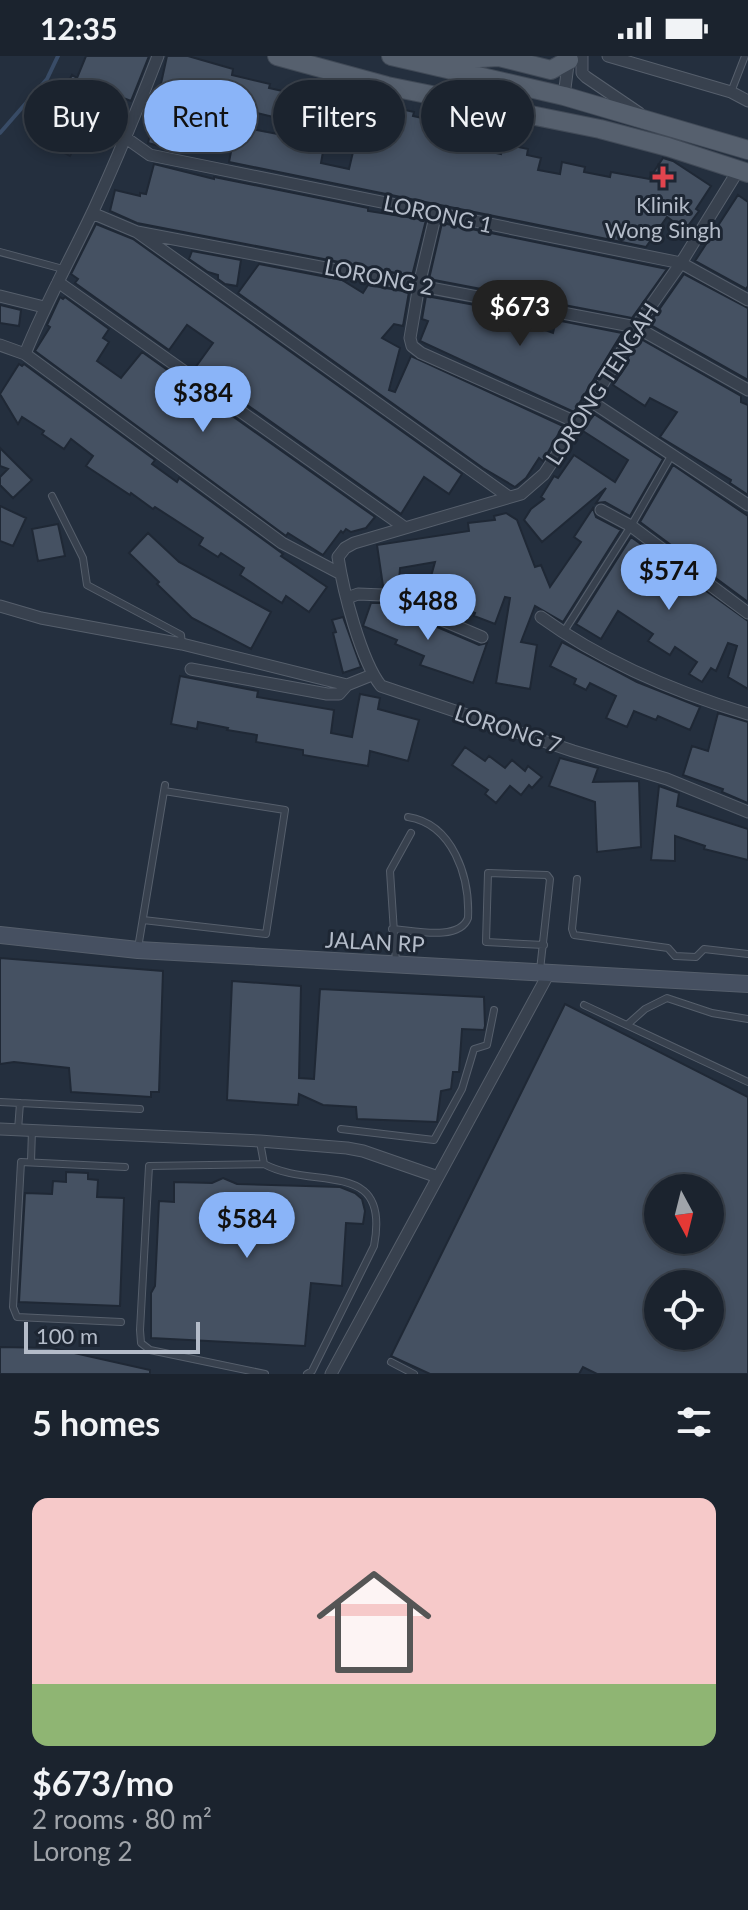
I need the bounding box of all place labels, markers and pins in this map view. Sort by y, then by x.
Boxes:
marker: Klinik Wong Singh [652,166,674,188]
place label: Klinik Wong Singh [605,191,721,243]
pin: $673 [473,280,567,348]
pin: $384 [156,366,250,434]
pin: $574 [622,544,716,612]
pin: $488 [381,574,475,642]
pin: $584 [200,1192,294,1260]

